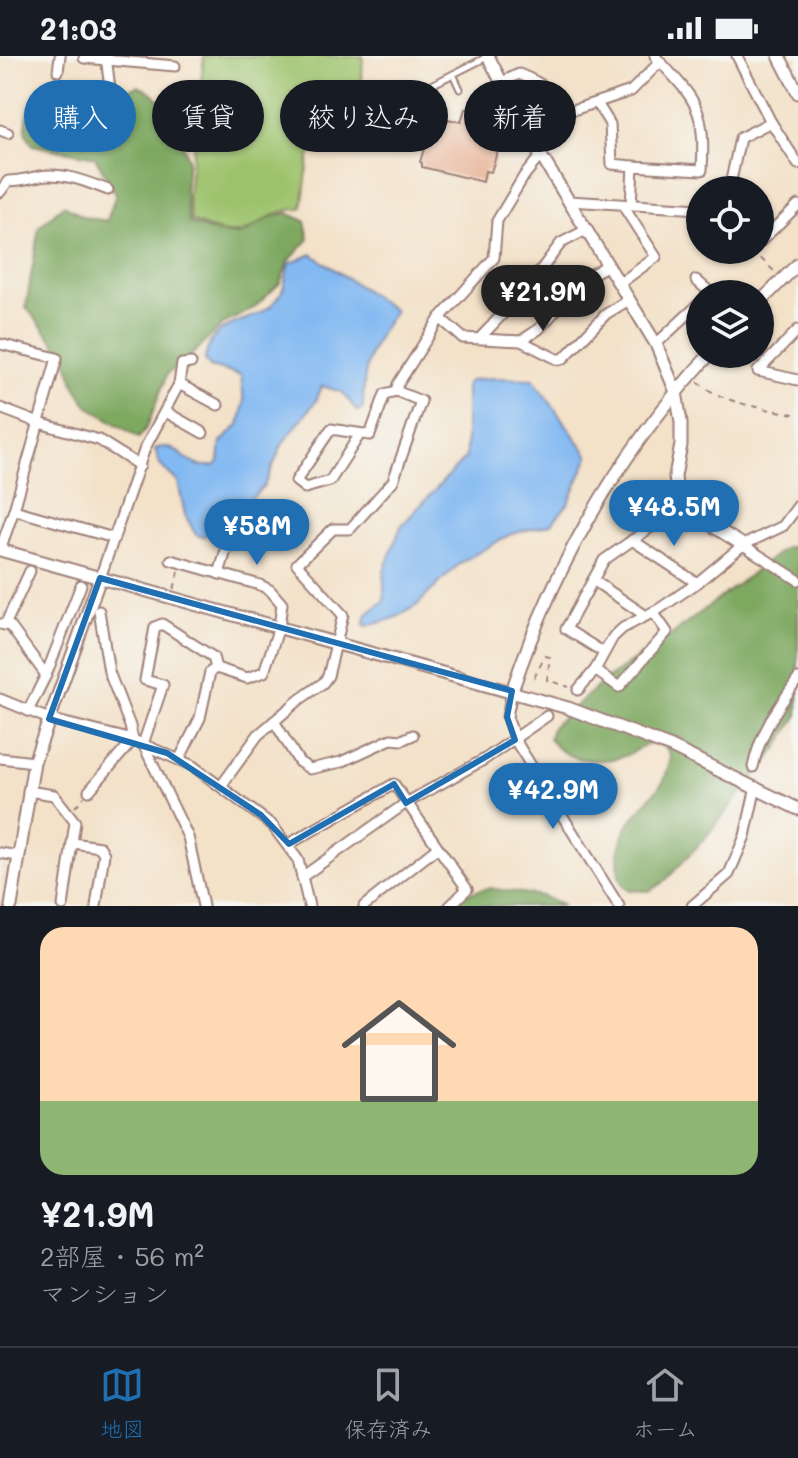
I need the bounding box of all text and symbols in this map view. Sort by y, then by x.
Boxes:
text: 21:03 [40,8,117,48]
chip: 購入 [24,80,136,152]
chip: 賃貸 [152,80,264,152]
chip: 絞り込み [280,80,448,152]
chip: 新着 [464,80,576,152]
map controls [686,176,774,368]
button: locate [686,176,774,264]
pin: ¥21.9M [478,265,608,333]
text: ¥21.9M [499,274,587,308]
button: layers [686,280,774,368]
pin: ¥48.5M [609,480,739,548]
text: ¥48.5M [627,489,721,523]
pin: ¥58M [210,499,304,567]
text: ¥58M [222,508,292,542]
pin: ¥42.9M [488,763,618,831]
text: ¥42.9M [507,772,599,806]
icon: home [327,979,471,1123]
text: ¥21.9M [40,1191,155,1236]
text: 2部屋 · 56 m² [40,1239,204,1273]
text: マンション [40,1276,169,1310]
tab: 地図 [100,1363,144,1443]
tab: 保存済み [344,1363,432,1443]
tab: ホーム [633,1363,698,1443]

